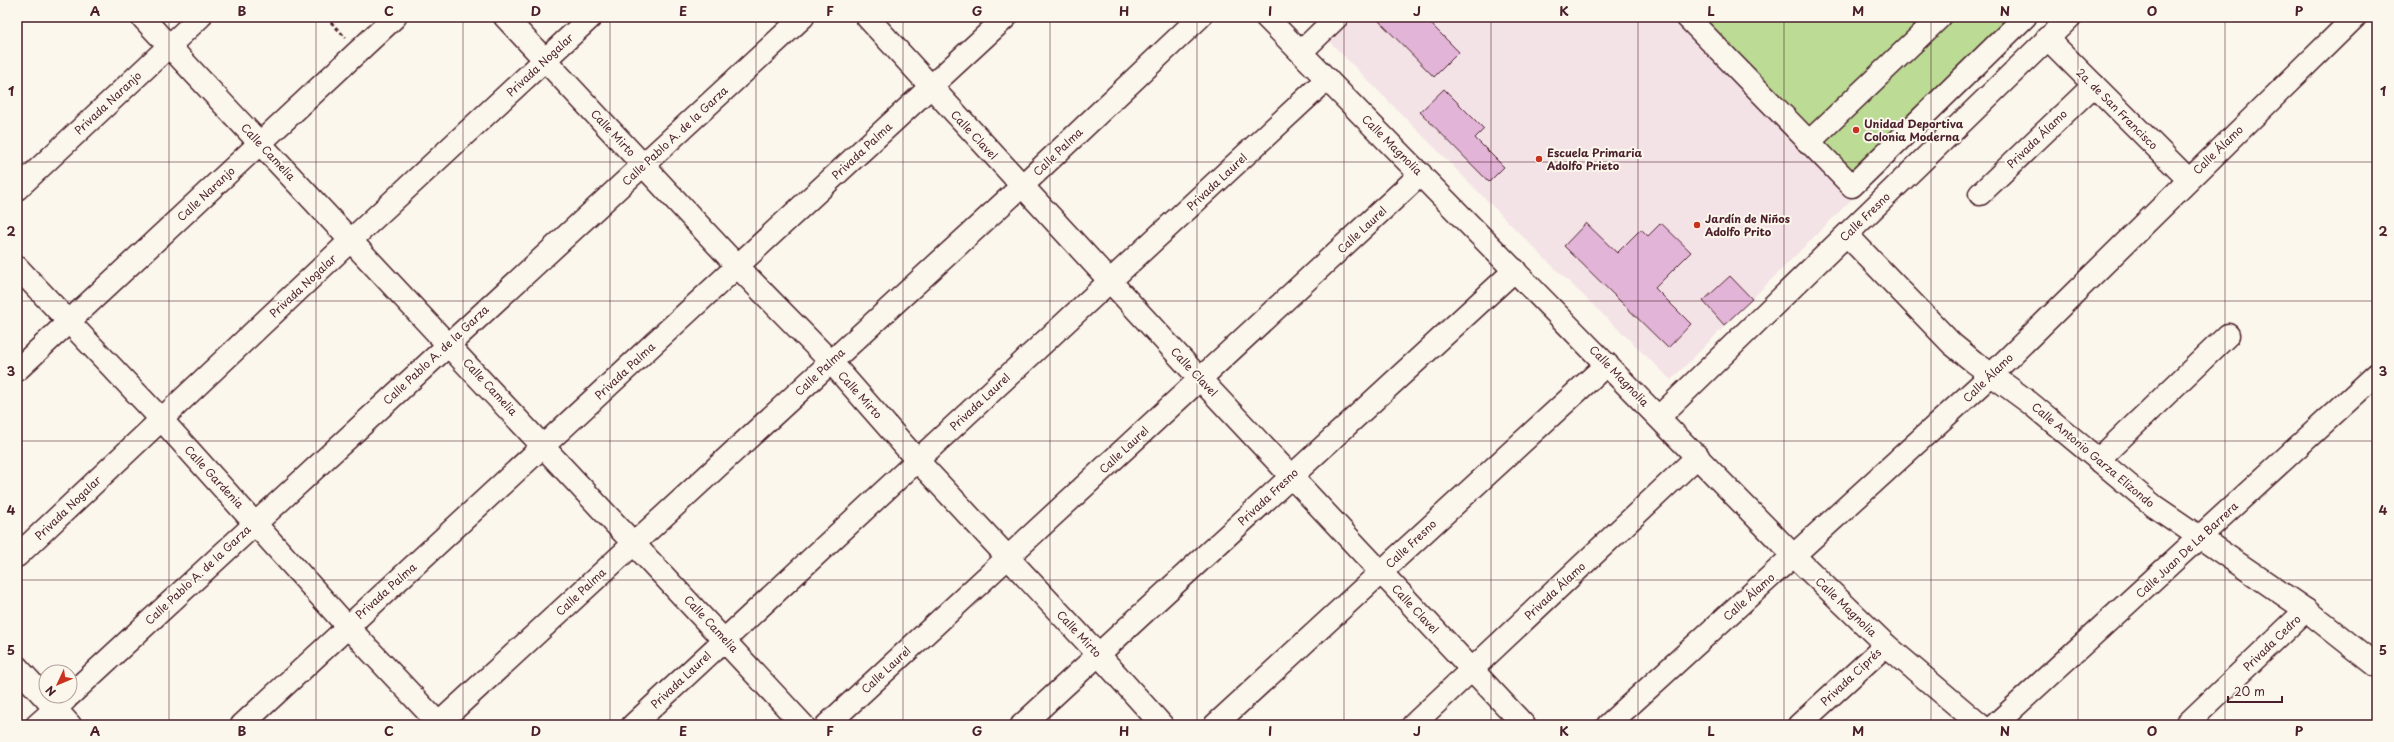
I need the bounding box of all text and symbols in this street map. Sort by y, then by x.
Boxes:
text: A [90,1,100,20]
text: B [238,1,247,20]
text: C [384,1,394,20]
text: D [531,1,541,20]
text: E [679,1,687,20]
text: F [826,1,834,20]
text: G [972,1,982,20]
text: H [1119,1,1129,20]
text: I [1268,1,1272,20]
text: J [1413,1,1421,20]
text: K [1559,1,1569,20]
text: L [1707,1,1715,20]
text: M [1852,1,1864,20]
text: N [2000,1,2010,20]
text: O [2147,1,2157,20]
text: P [2295,1,2304,20]
street label: Privada Nogalar [502,28,578,100]
street label: 2a. de San Francisco [2073,64,2162,153]
street label: Privada Naranjo [70,67,145,138]
text: 1 [8,81,14,100]
street label: Calle Pablo A. de la Garza [618,81,732,189]
text: 1 [2380,81,2386,100]
street label: Calle Mirto [587,105,640,160]
street label: Privada Álamo [2003,105,2071,172]
street label: Calle Clavel [947,106,1002,163]
street label: Calle Magnolia [1358,111,1427,179]
place label: Unidad Deportiva Colonia Moderna [1864,115,1964,145]
street label: Privada Palma [828,118,896,183]
street label: Calle Camelia [237,119,300,184]
street label: Calle Álamo [2189,121,2247,178]
street label: Calle Palma [1029,123,1086,180]
marker: Unidad Deportiva Colonia Moderna [1851,125,1861,135]
place label: Escuela Primaria Adolfo Prieto [1546,144,1642,174]
street label: Privada Laurel [1183,149,1251,214]
marker: Escuela Primaria Adolfo Prieto [1534,154,1544,164]
street label: Calle Naranjo [173,162,238,225]
street label: Calle Fresno [1836,188,1894,245]
street label: Calle Laurel [1333,202,1390,257]
place label: Jardín de Niños Adolfo Prito [1704,210,1790,240]
marker: Jardín de Niños Adolfo Prito [1692,220,1702,230]
text: 2 [6,221,16,240]
text: 2 [2378,221,2388,240]
street label: Privada Nogalar [265,249,341,321]
street label: Calle Pablo A. de la Garza [379,300,493,408]
street label: Privada Palma [591,338,659,403]
street label: Calle Magnolia [1586,341,1653,410]
street label: Calle Clavel [1167,343,1222,400]
street label: Calle Palma [791,344,849,399]
street label: Calle Álamo [1959,349,2017,406]
street label: Calle Camelia [459,354,522,419]
text: 3 [7,361,16,380]
text: 3 [2379,361,2388,380]
street label: Calle Mirto [834,367,886,422]
street label: Privada Laurel [946,369,1014,434]
street label: Calle Antonio Garza Elizondo [2028,398,2159,511]
street label: Calle Laurel [1095,422,1152,477]
street label: Calle Gardenia [181,441,248,512]
street label: Privada Fresno [1234,464,1302,529]
street label: Privada Nogalar [31,471,105,544]
street label: Calle Juan De La Barrera [2132,497,2242,602]
text: 4 [7,500,16,519]
text: 4 [2379,500,2388,519]
street label: Calle Fresno [1381,515,1440,572]
street label: Calle Pablo A. de la Garza [141,520,255,628]
street label: Privada Palma [351,558,420,623]
street label: Privada Álamo [1520,558,1589,623]
street label: Calle Palma [552,564,610,619]
street label: Calle Álamo [1719,569,1778,624]
street label: Calle Magnolia [1812,573,1881,641]
street label: Calle Clavel [1388,580,1443,637]
street label: Calle Camelia [680,591,743,656]
street label: Calle Mirto [1053,606,1106,661]
street label: Privada Cedro [2239,611,2304,675]
text: 5 [7,640,15,659]
text: 5 [2379,640,2387,659]
street label: Calle Laurel [857,642,914,697]
street label: Privada Ciprés [1816,644,1885,709]
street label: Privada Laurel [647,647,715,712]
north arrow [38,664,78,704]
scale bar [2228,678,2282,704]
text: N [41,682,60,700]
text: 20 m [2234,682,2265,700]
text: A [90,721,100,740]
text: B [238,721,247,740]
text: C [384,721,394,740]
text: D [531,721,541,740]
text: E [679,721,687,740]
text: F [826,721,834,740]
text: G [972,721,982,740]
text: H [1119,721,1129,740]
text: I [1268,721,1272,740]
text: J [1413,721,1421,740]
text: K [1559,721,1569,740]
text: L [1707,721,1715,740]
text: M [1852,721,1864,740]
text: N [2000,721,2010,740]
text: O [2147,721,2157,740]
text: P [2295,721,2304,740]

